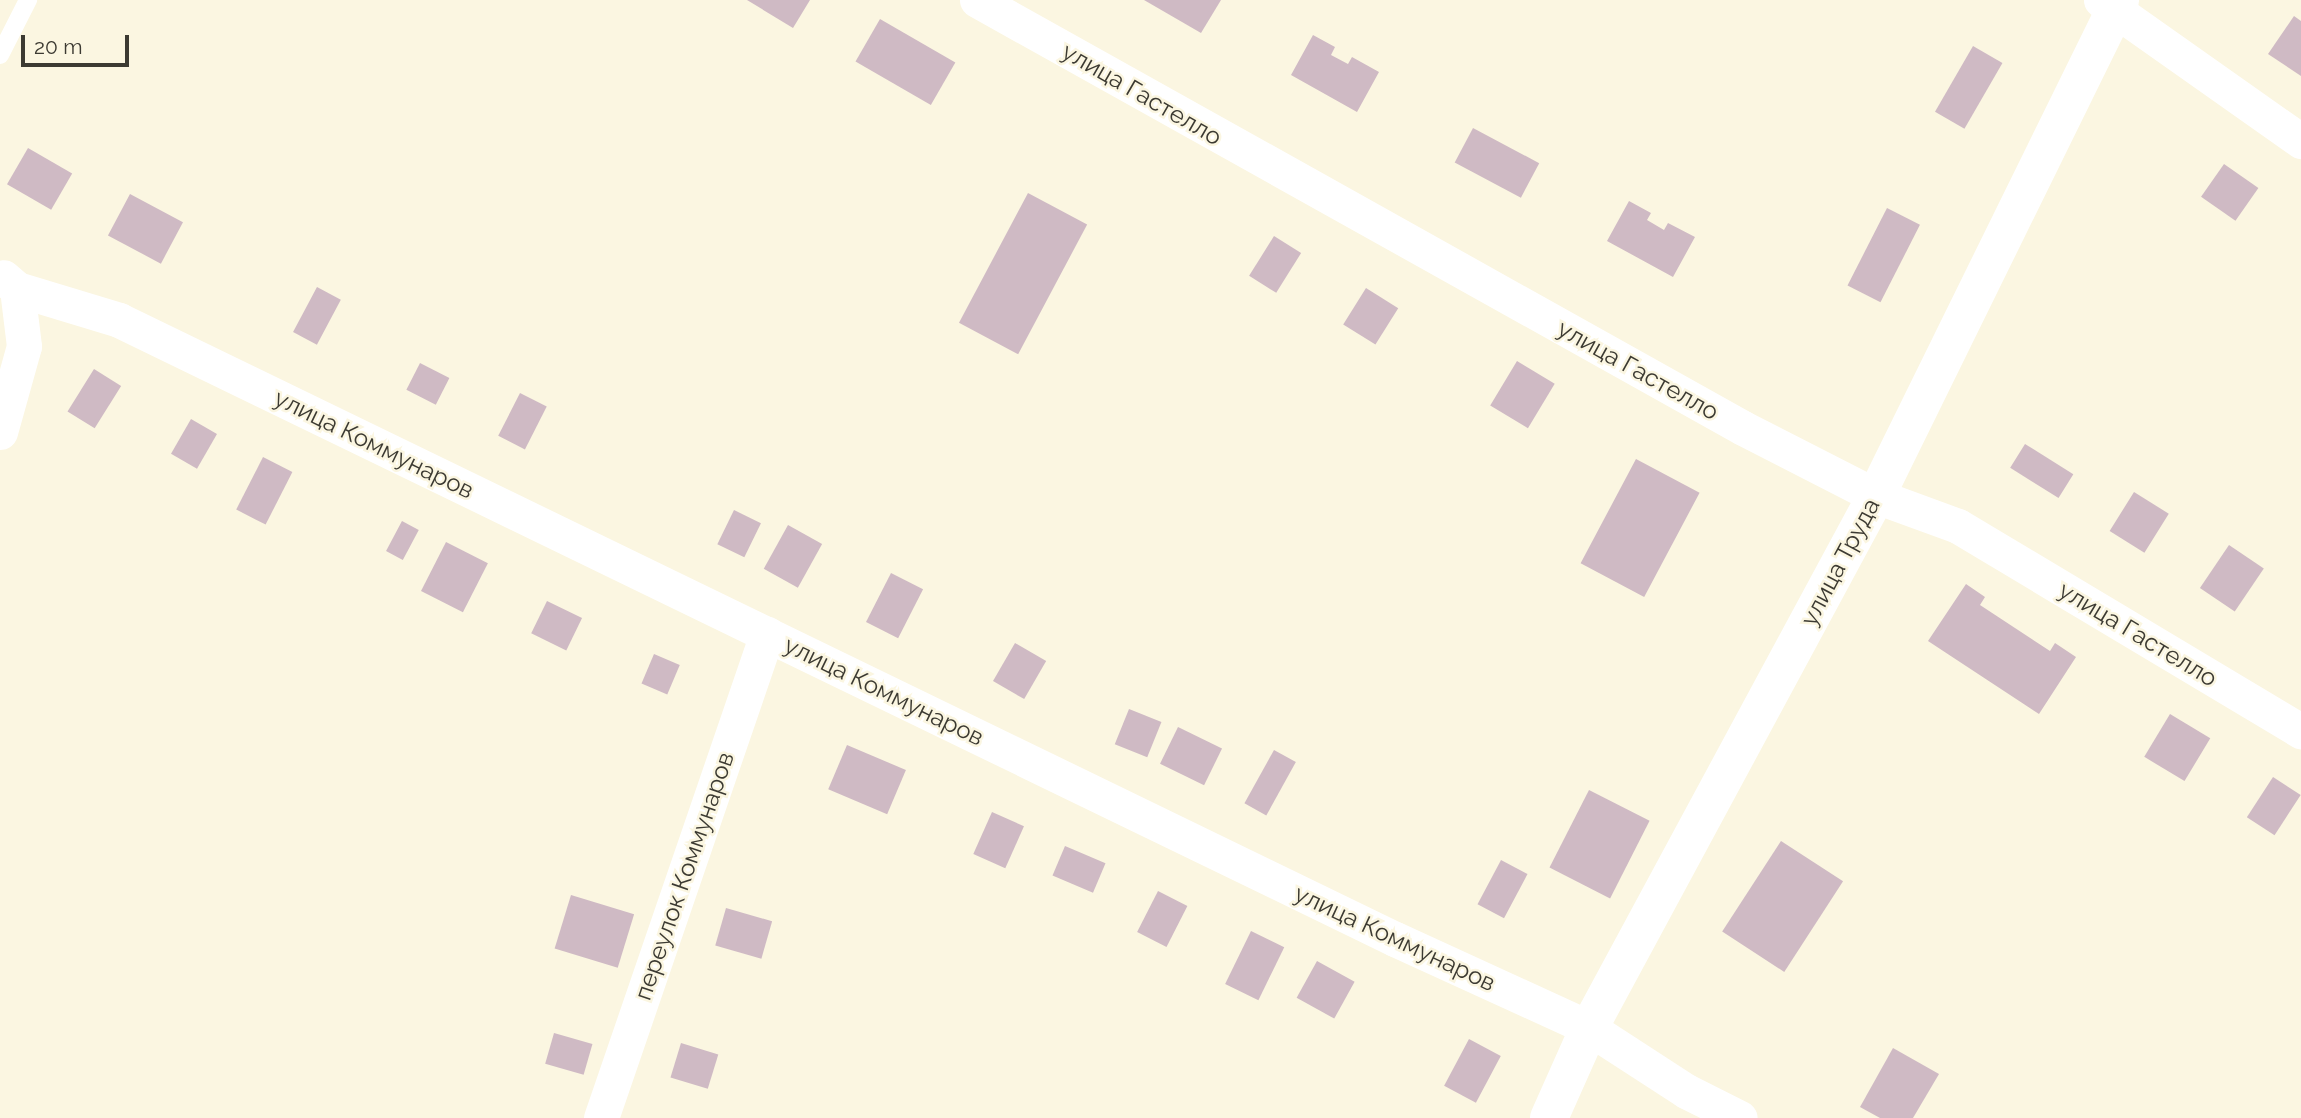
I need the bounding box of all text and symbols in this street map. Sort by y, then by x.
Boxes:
scale bar [24,21,133,65]
text: 20 m [34,34,82,59]
street label: улица Гастелло [1057,37,1227,151]
street label: улица Гастелло [1552,314,1724,426]
street label: улица Коммунаров [270,383,478,505]
street label: улица Труда [1794,493,1886,631]
street label: улица Гастелло [2054,575,2222,693]
street label: улица Коммунаров [780,630,988,752]
street label: переулок Коммунаров [628,748,740,1004]
street label: улица Коммунаров [1290,879,1500,997]

